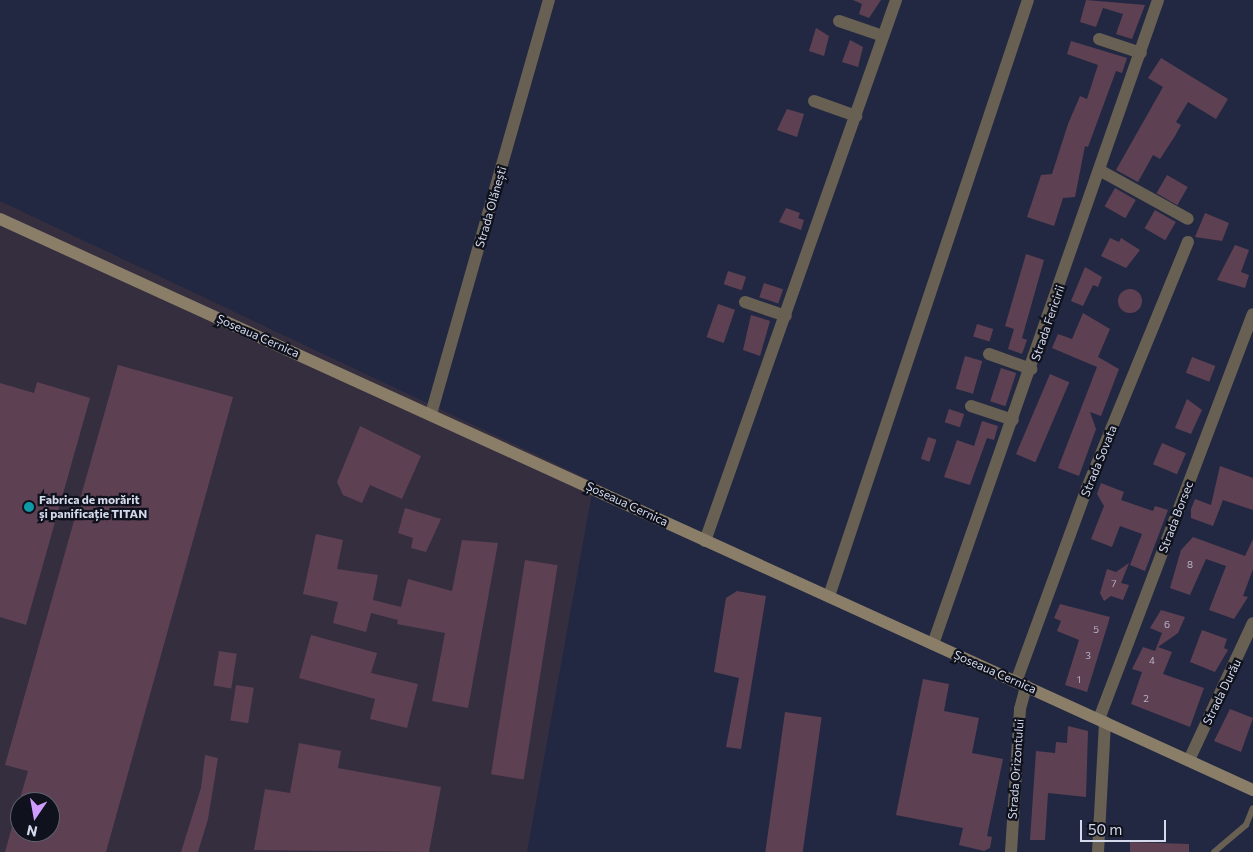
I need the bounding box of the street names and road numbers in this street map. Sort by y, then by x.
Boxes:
street label: Strada Olănești [473,165,509,249]
street label: Strada Fericirii [1028,283,1068,363]
street label: Șoseaua Cernica [214,311,302,361]
street label: Strada Sovata [1078,423,1120,499]
street label: Șoseaua Cernica [584,479,670,529]
street label: Strada Borsec [1156,479,1196,555]
street label: Șoseaua Cernica [951,647,1039,697]
street label: Strada Durău [1200,657,1244,727]
street label: Strada Orizontului [1005,718,1027,820]

